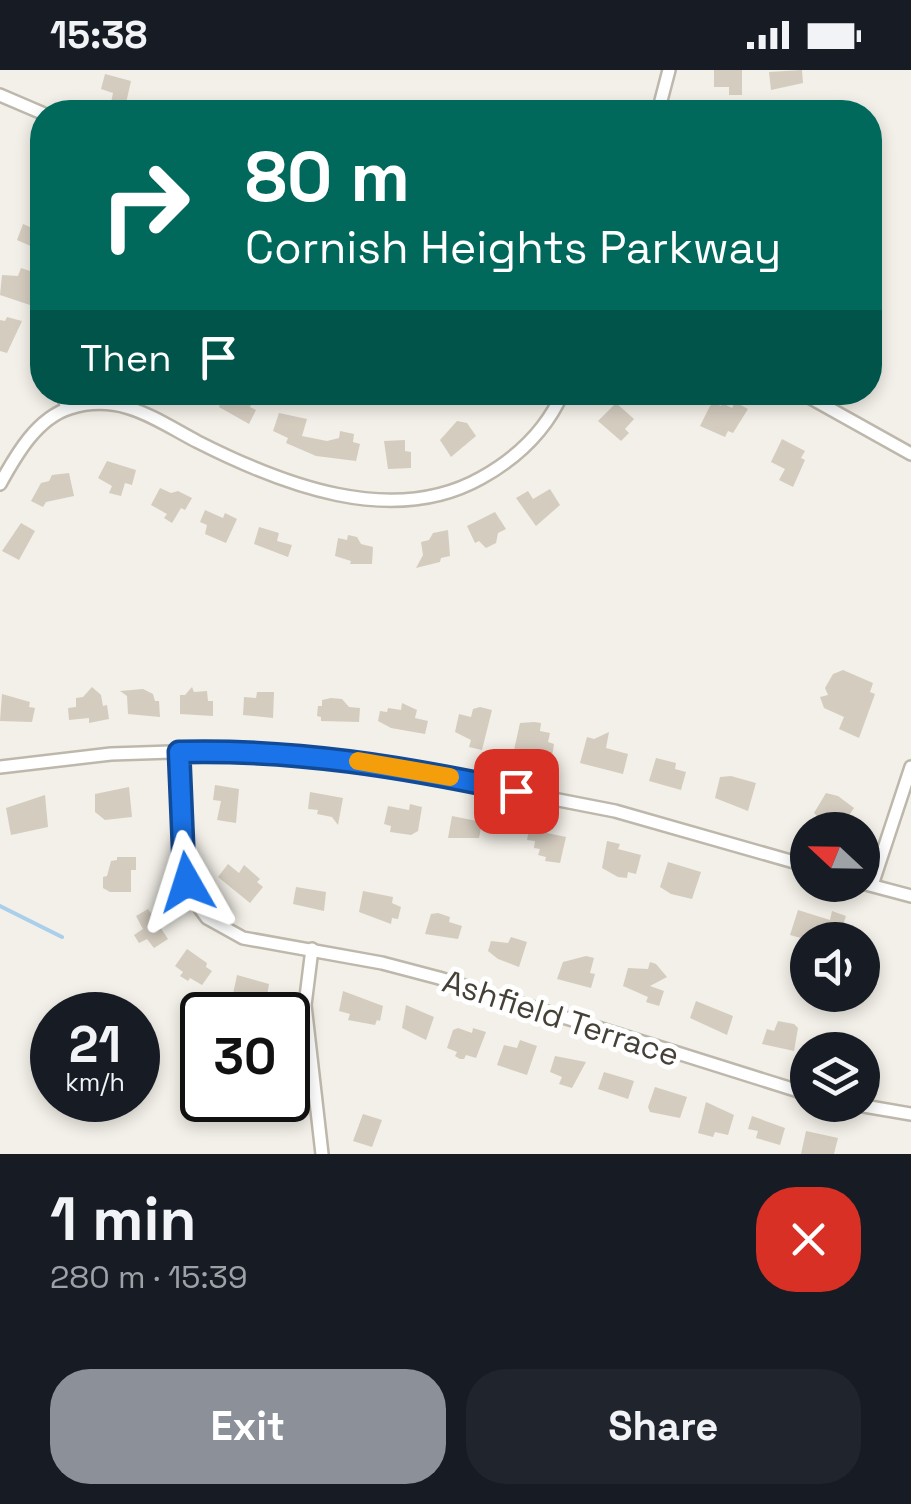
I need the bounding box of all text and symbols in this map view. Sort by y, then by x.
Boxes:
text: 15:38 [50,11,147,59]
text: 80 m [245,132,410,221]
icon: right [80,140,210,270]
text: Cornish Heights Parkway [245,219,781,276]
icon: arrive [191,330,246,385]
text: Then [80,334,171,382]
pin [474,749,559,834]
icon: arrive [489,764,544,819]
north arrow [790,812,880,902]
map controls [790,812,880,1122]
position arrow [135,830,239,934]
button: sound [790,922,880,1012]
street label: Ashfield Terrace [438,961,684,1075]
speed limit sign: 30 [180,992,310,1122]
text: 21 [69,1013,121,1077]
button: layers [790,1032,880,1122]
text: km/h [65,1066,125,1098]
text: 1 min [50,1181,197,1258]
button: close [756,1187,861,1292]
text: 280 m · 15:39 [50,1257,247,1297]
button: Exit [50,1369,446,1484]
button: Share [466,1369,861,1484]

